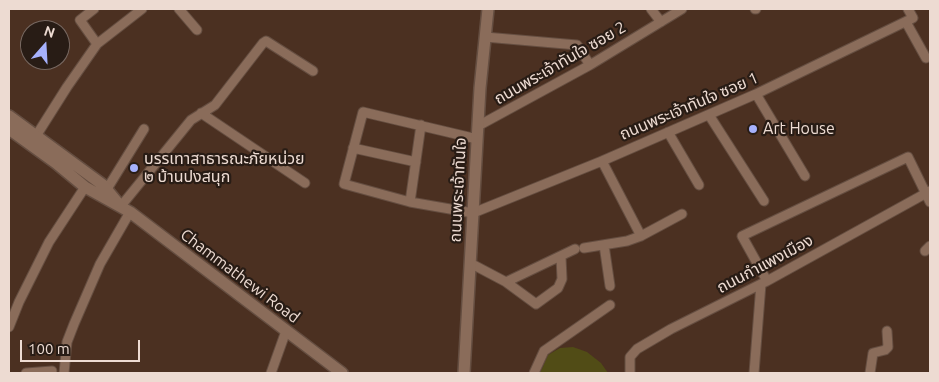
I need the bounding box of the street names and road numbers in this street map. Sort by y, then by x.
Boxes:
street label: ถนนพระเจ้าทันใจ ซอย 2 [491,17,629,109]
street label: ถนนพระเจ้าทันใจ ซอย 1 [617,68,761,144]
street label: ถนนพระเจ้าทันใจ [446,137,470,243]
street label: Chammathewi Road [177,225,303,327]
street label: ถนนกำแพงเมือง [714,231,816,297]

